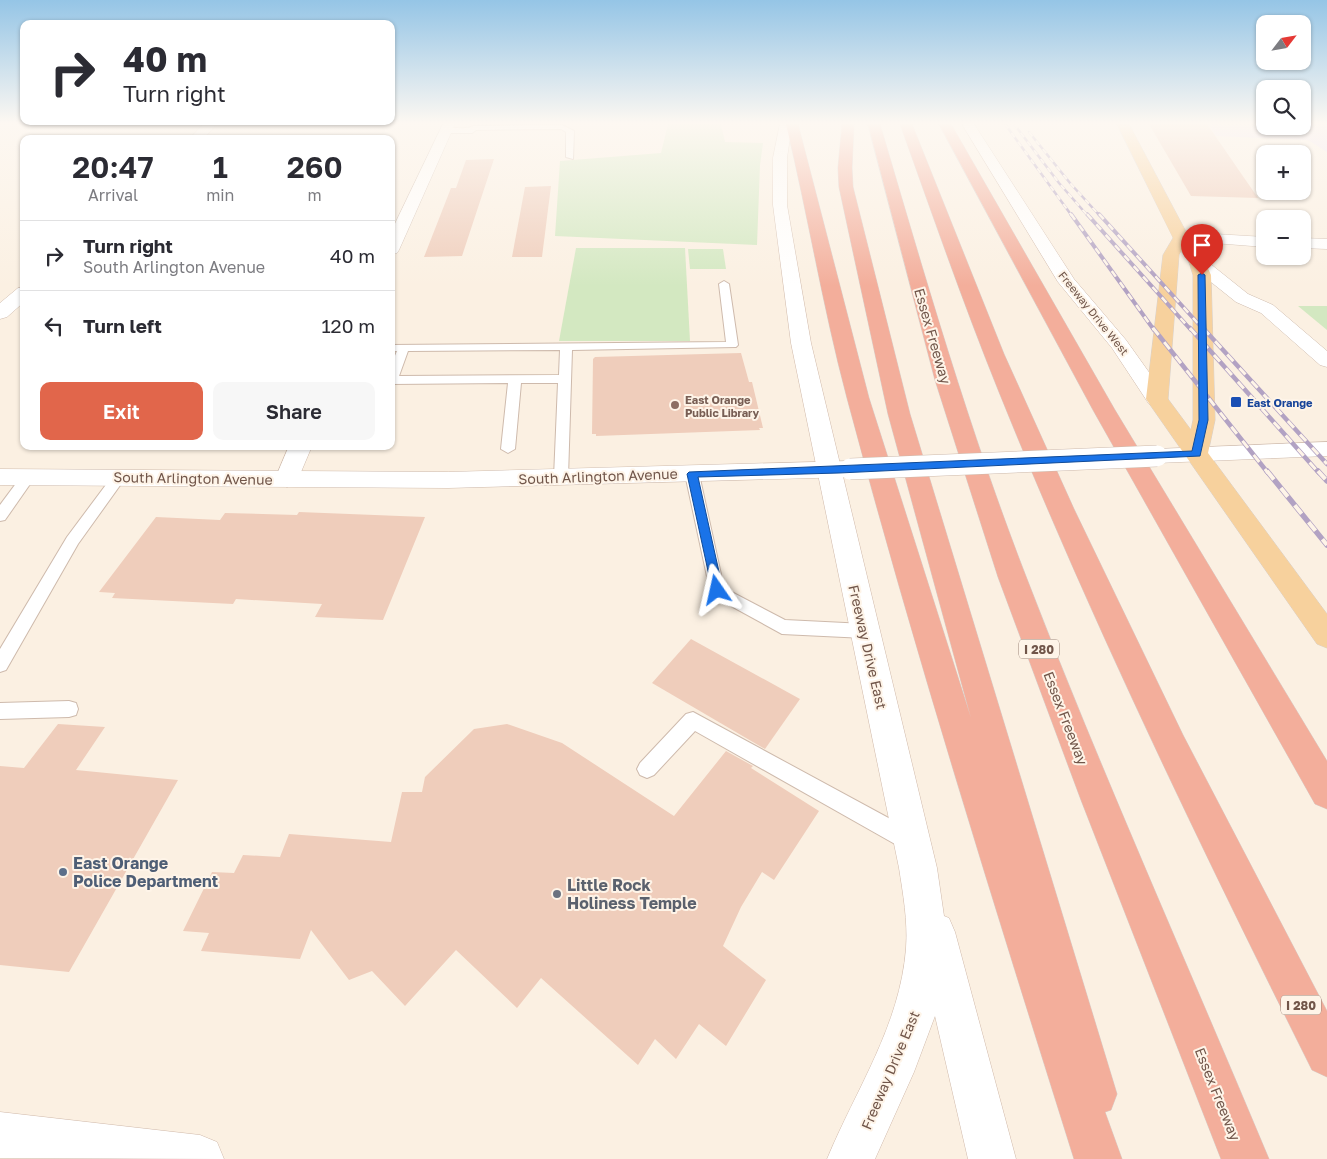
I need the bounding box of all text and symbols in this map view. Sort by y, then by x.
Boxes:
north arrow [1256,15,1311,70]
map controls [1256,15,1311,265]
text: 40 m [123,38,207,80]
icon: right [40,40,105,105]
text: Turn right [123,80,226,107]
button: search [1256,80,1311,135]
button: + [1256,145,1311,200]
text: 20:47 [72,149,154,185]
text: 1 [213,149,228,185]
text: 260 [287,149,343,185]
text: Arrival [88,185,138,205]
text: min [206,185,234,205]
text: m [308,185,322,205]
button: − [1256,210,1311,265]
pin [1181,224,1223,275]
icon: arrive [1188,231,1216,259]
text: Turn right [83,234,173,257]
icon: right [40,242,68,270]
text: 40 m [330,244,375,267]
text: South Arlington Avenue [83,257,265,277]
street label: Freeway Drive West [1056,269,1132,357]
street label: Essex Freeway [911,286,955,386]
icon: left [40,312,68,340]
text: Turn left [83,314,162,337]
text: 120 m [321,314,375,337]
button: Exit [40,382,203,440]
button: Share [213,382,375,440]
place label: East Orange Public Library [685,393,760,419]
marker: East Orange [1229,395,1243,409]
place label: East Orange [1247,396,1313,409]
marker: East Orange Public Library [669,399,681,411]
street label: South Arlington Avenue [518,465,678,487]
street label: South Arlington Avenue [113,468,273,488]
position arrow [690,563,742,615]
street label: Freeway Drive East [845,583,891,711]
road number: I 280 [1019,640,1059,659]
street label: Essex Freeway [1040,669,1092,767]
place label: East Orange Police Department [73,853,218,891]
marker: East Orange Police Department [57,866,69,878]
place label: Little Rock Holiness Temple [567,875,697,913]
marker: Little Rock Holiness Temple [551,888,563,900]
road number: I 280 [1281,996,1321,1014]
street label: Freeway Drive East [857,1008,923,1132]
street label: Essex Freeway [1192,1045,1244,1143]

